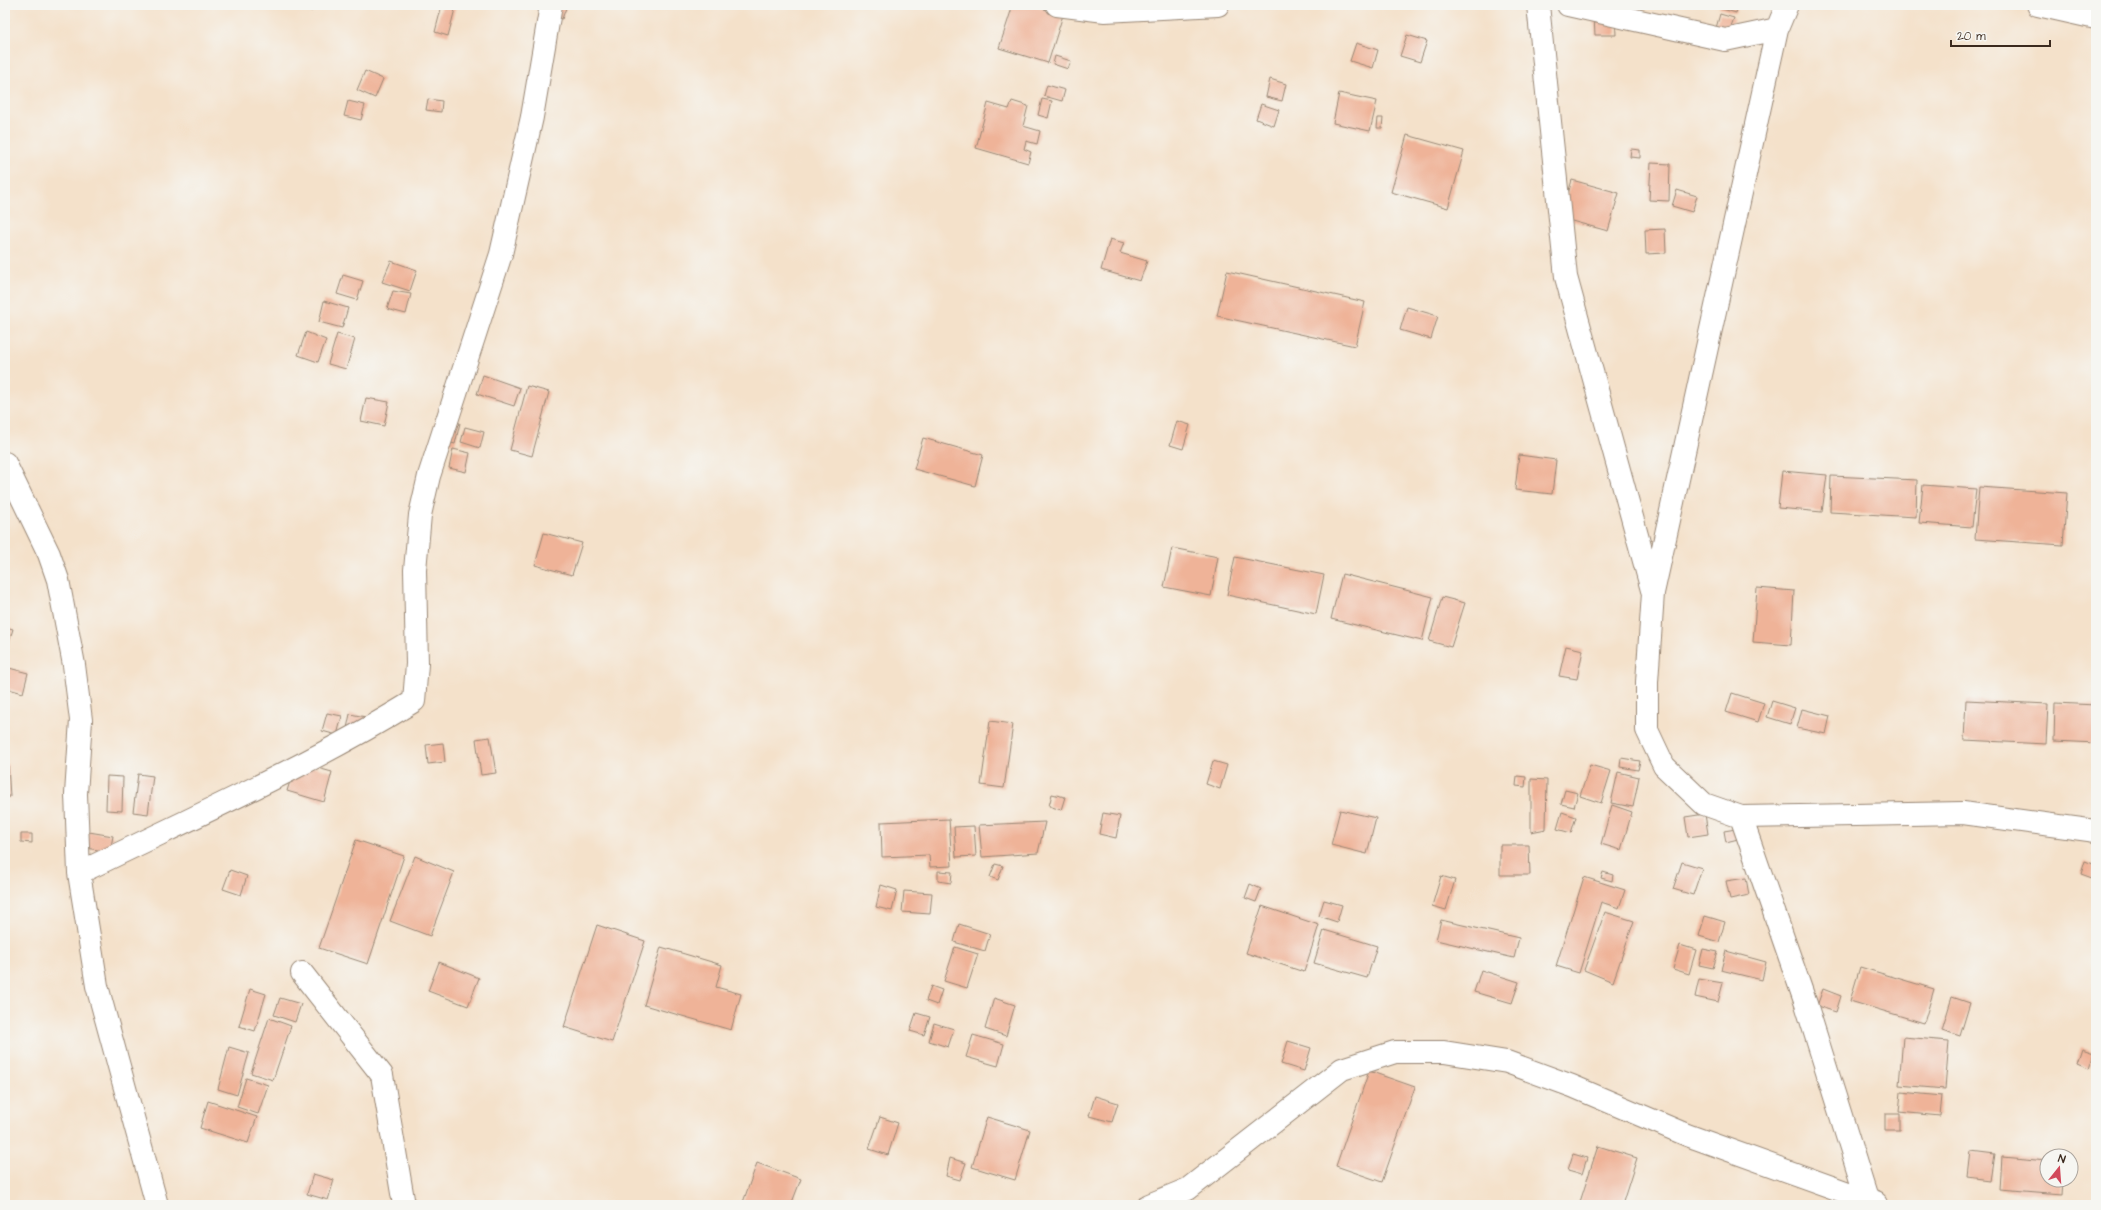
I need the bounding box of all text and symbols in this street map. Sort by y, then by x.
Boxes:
scale bar [1951,22,2050,48]
text: 20 m [1957,28,1986,45]
north arrow [2039,1148,2079,1188]
text: N [2056,1151,2067,1167]

